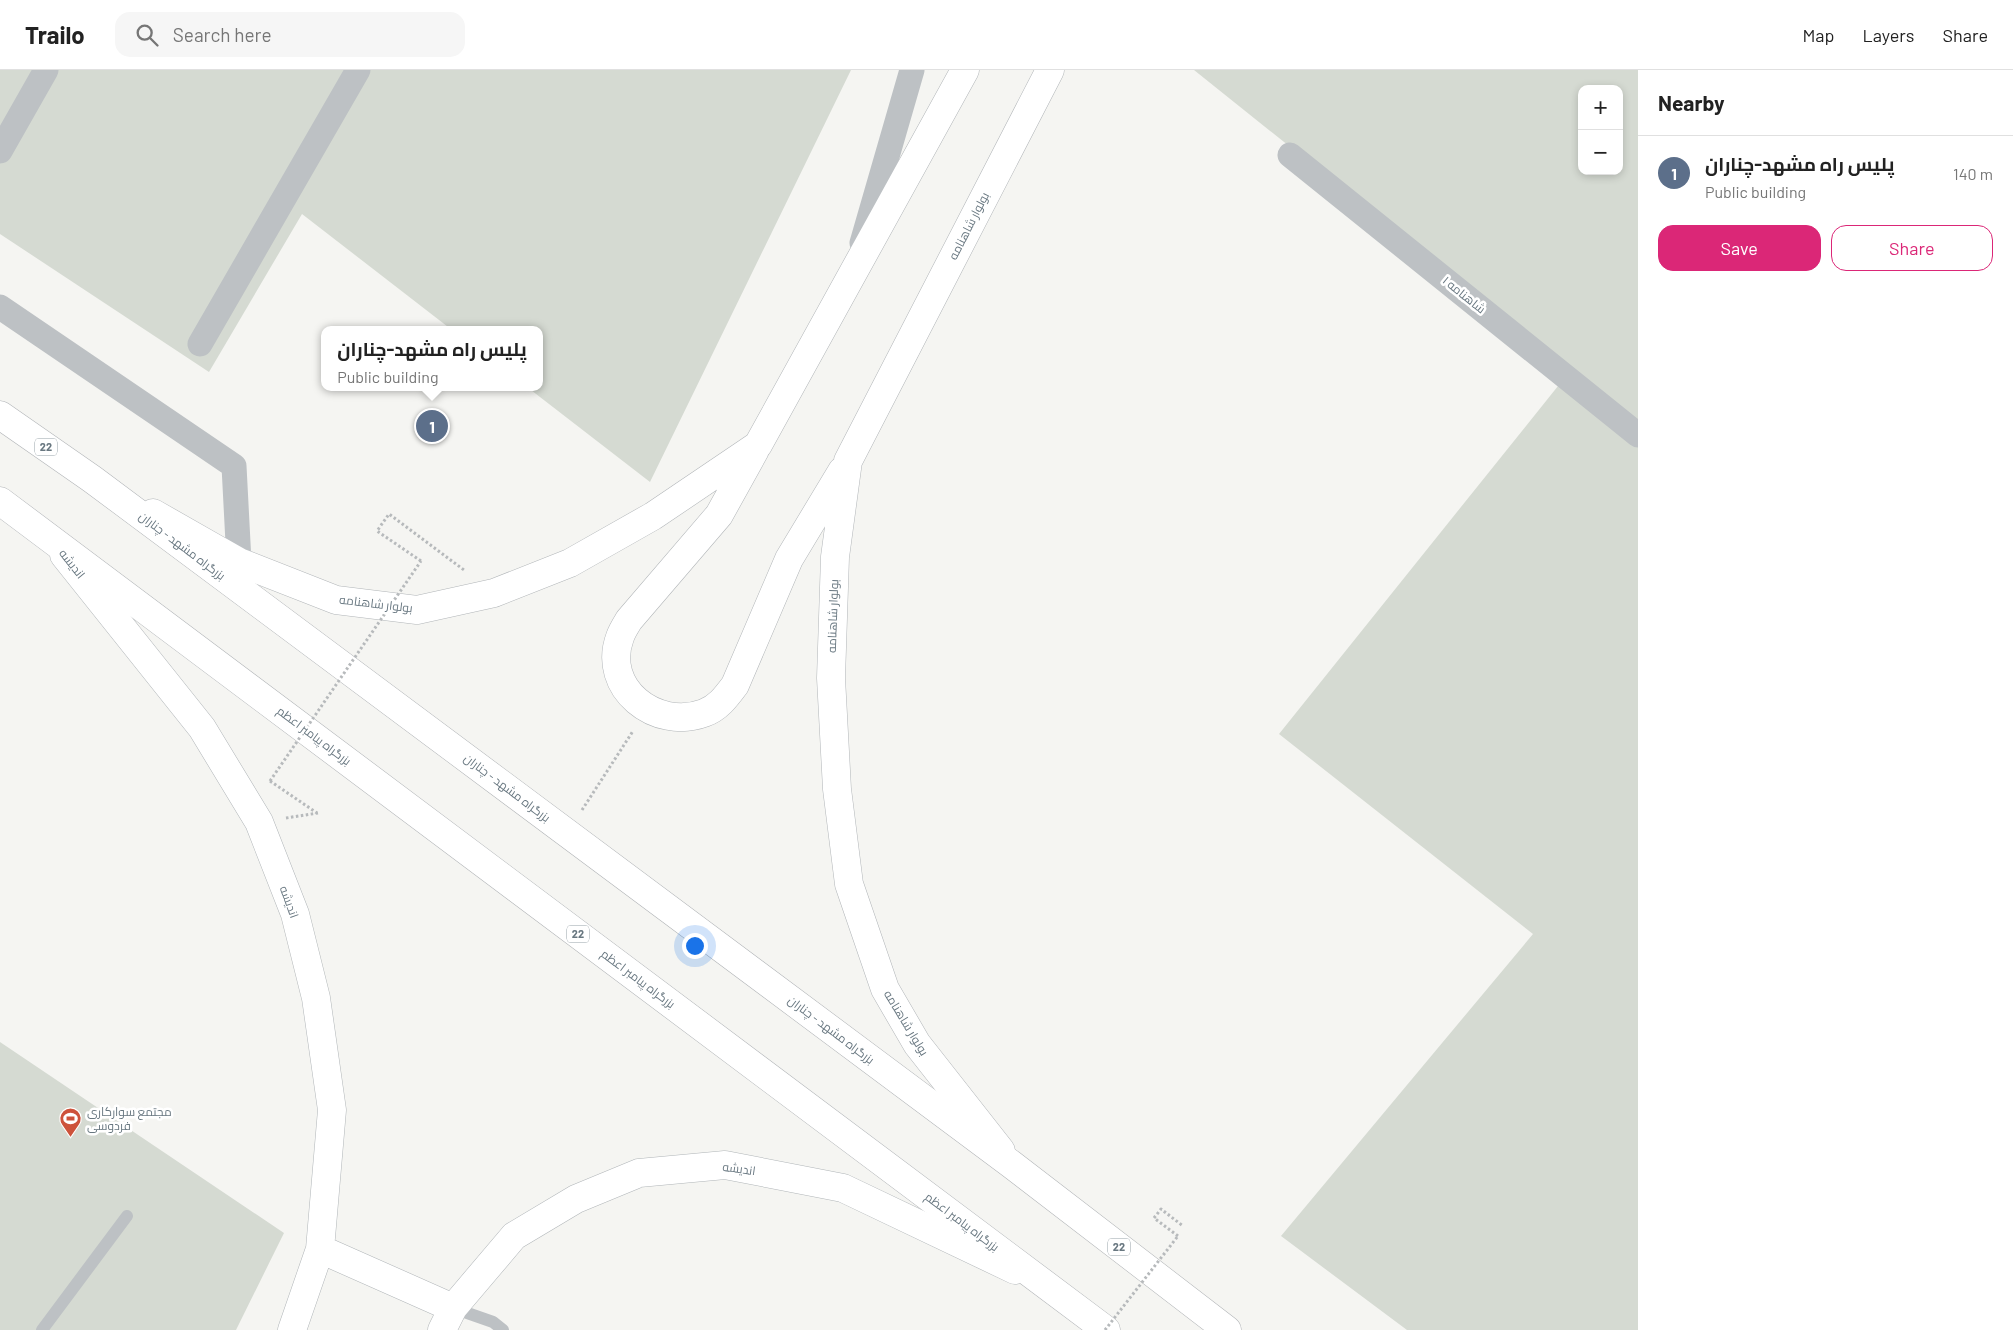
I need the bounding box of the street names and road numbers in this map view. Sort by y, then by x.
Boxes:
street label: بولوار شاهنامه [945,189,992,262]
street label: شاهنامه ۱ [1440,273,1489,316]
road number: 22 [35,438,57,456]
street label: بزرگراه مشهد - چناران [135,508,228,585]
street label: اندیشه [56,546,89,581]
street label: بولوار شاهنامه [824,579,841,653]
street label: بولوار شاهنامه [338,592,414,615]
street label: بزرگراه پیامبر اعظم [273,703,354,770]
street label: بزرگراه مشهد - چناران [460,750,553,827]
street label: اندیشه [277,884,302,920]
road number: 22 [567,926,589,942]
street label: بزرگراه پیامبر اعظم [597,946,678,1013]
street label: بولوار شاهنامه [881,987,932,1058]
street label: بزرگراه مشهد - چناران [784,992,877,1069]
street label: اندیشه [722,1159,757,1178]
street label: بزرگراه پیامبر اعظم [921,1189,1002,1256]
road number: 22 [1108,1238,1130,1256]

